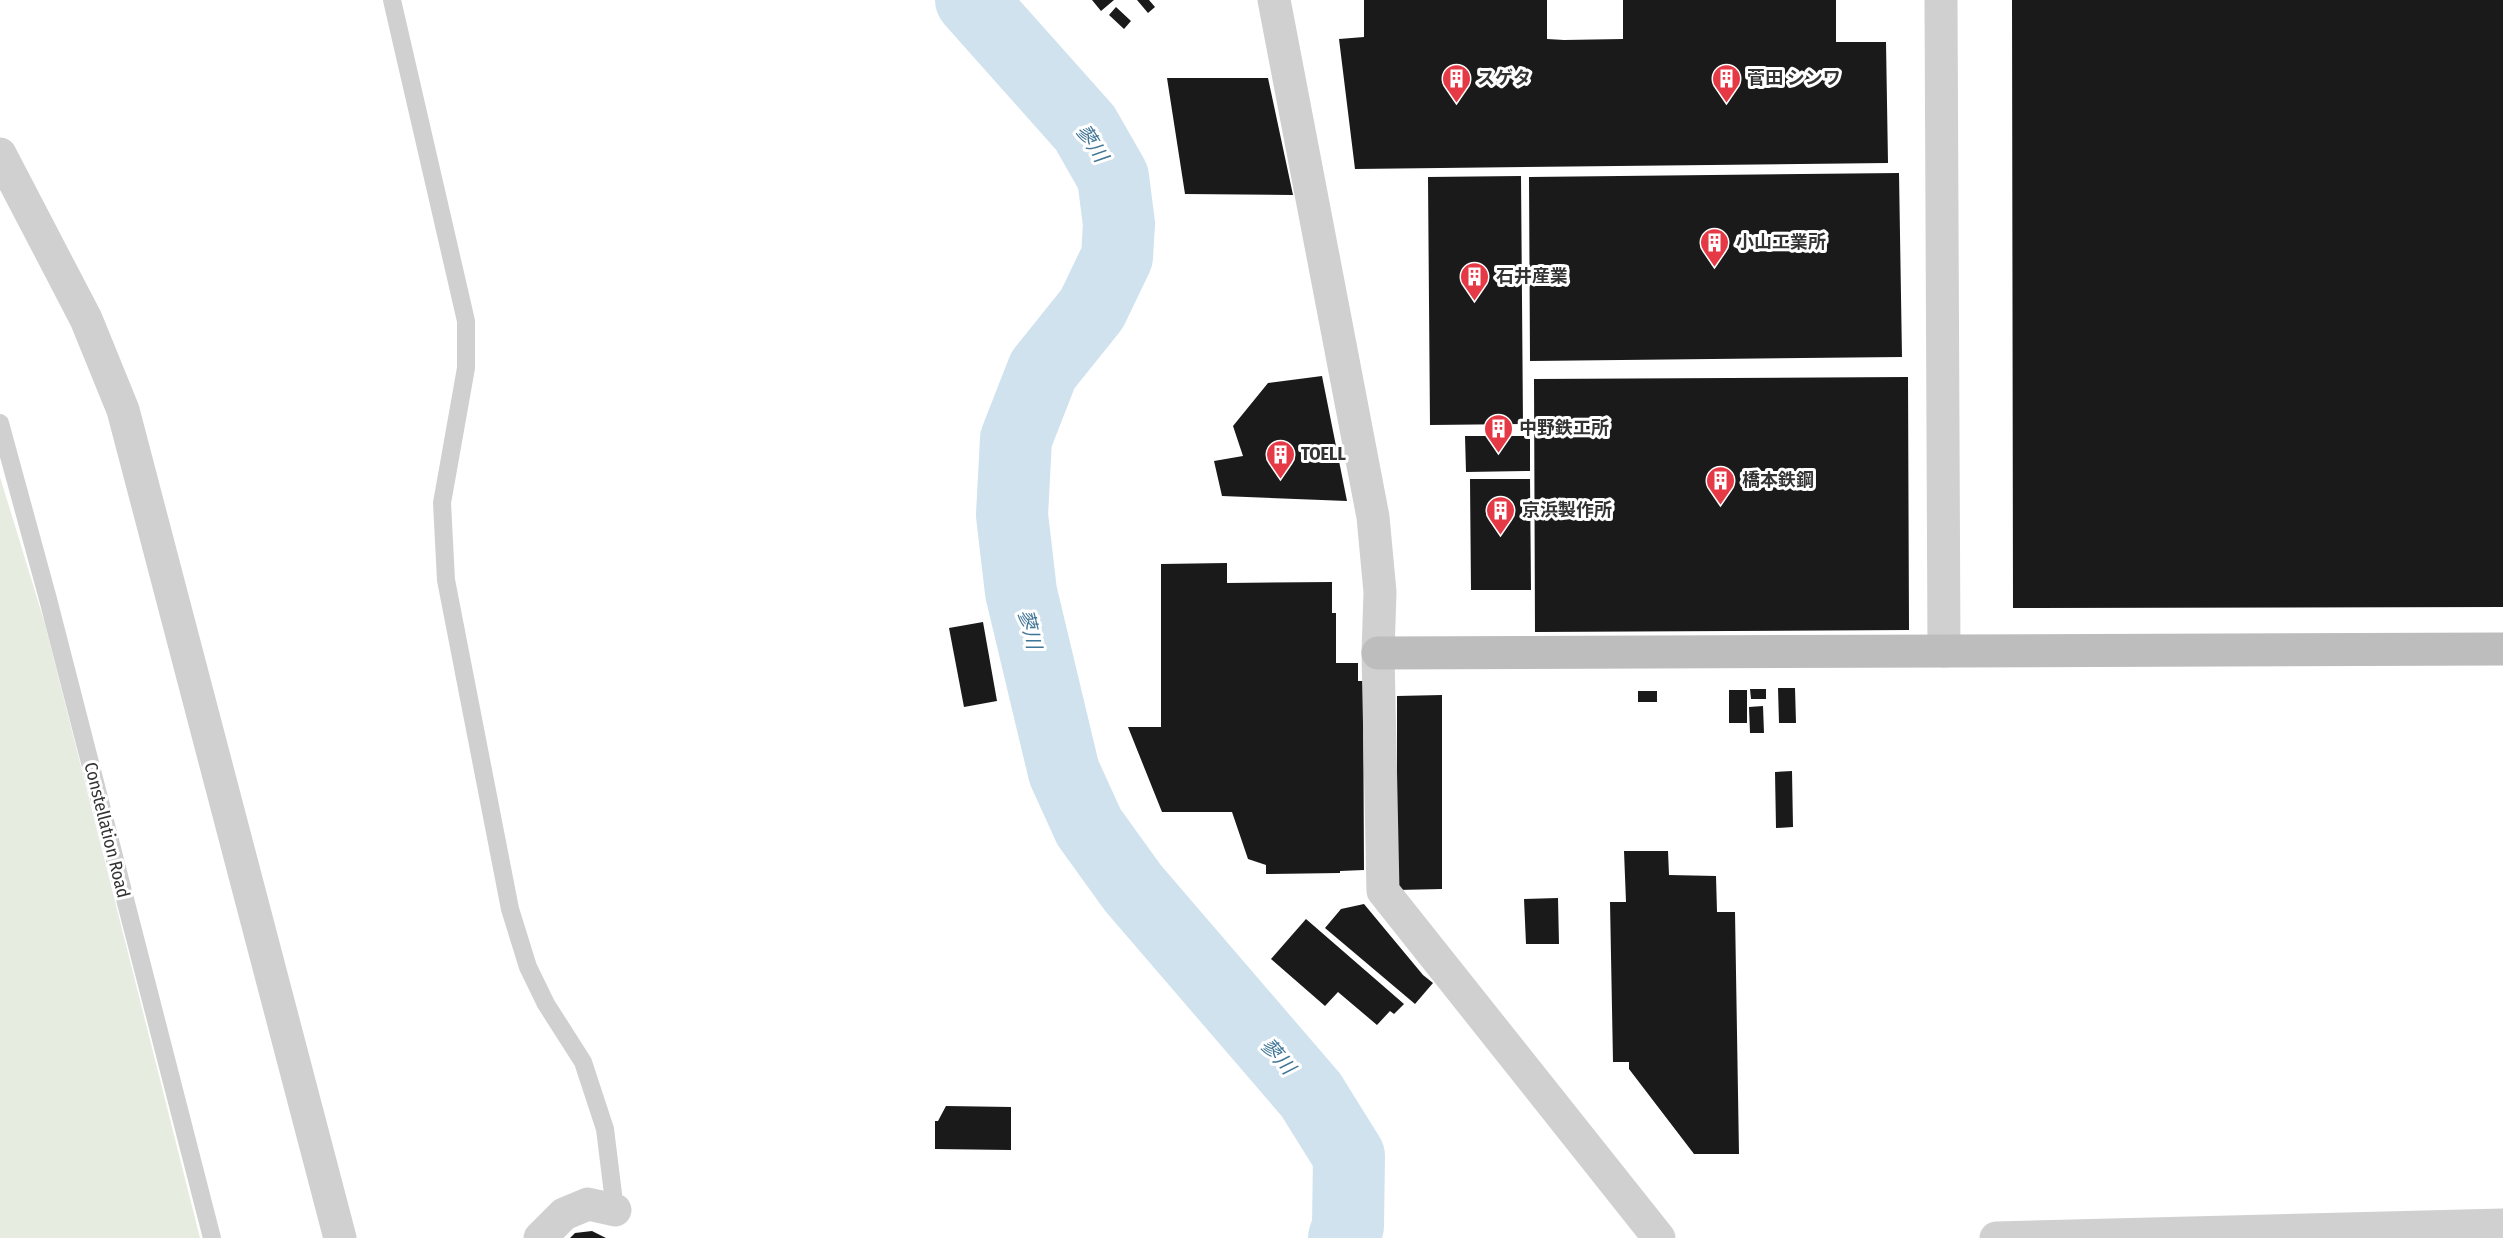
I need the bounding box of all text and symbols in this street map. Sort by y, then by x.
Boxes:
building icon: スゲタ [1440,62,1472,104]
building icon: 菅田 シンワ [1710,62,1742,104]
place label: スゲタ [1477,67,1531,89]
place label: 菅田 シンワ [1747,67,1841,89]
water label: 蓼川 [1071,120,1114,168]
building icon: 小山工業所 [1699,226,1731,268]
place label: 小山工業所 [1736,231,1826,253]
building icon: 石井産業 [1459,260,1491,302]
place label: 石井産業 [1496,265,1568,287]
building icon: 中野鉄工所 [1482,412,1514,454]
place label: 中野鉄工所 [1519,417,1609,439]
building icon: TOELL [1264,438,1296,480]
place label: TOELL [1301,443,1346,465]
building icon: 橋本鉄鋼 [1705,464,1737,506]
place label: 橋本鉄鋼 [1742,469,1814,491]
building icon: 京浜製作所 [1485,494,1517,536]
place label: 京浜製作所 [1522,499,1612,521]
water label: 蓼川 [1014,607,1047,653]
street label: Constellation Road [80,760,134,900]
water label: 蓼川 [1256,1033,1301,1080]

